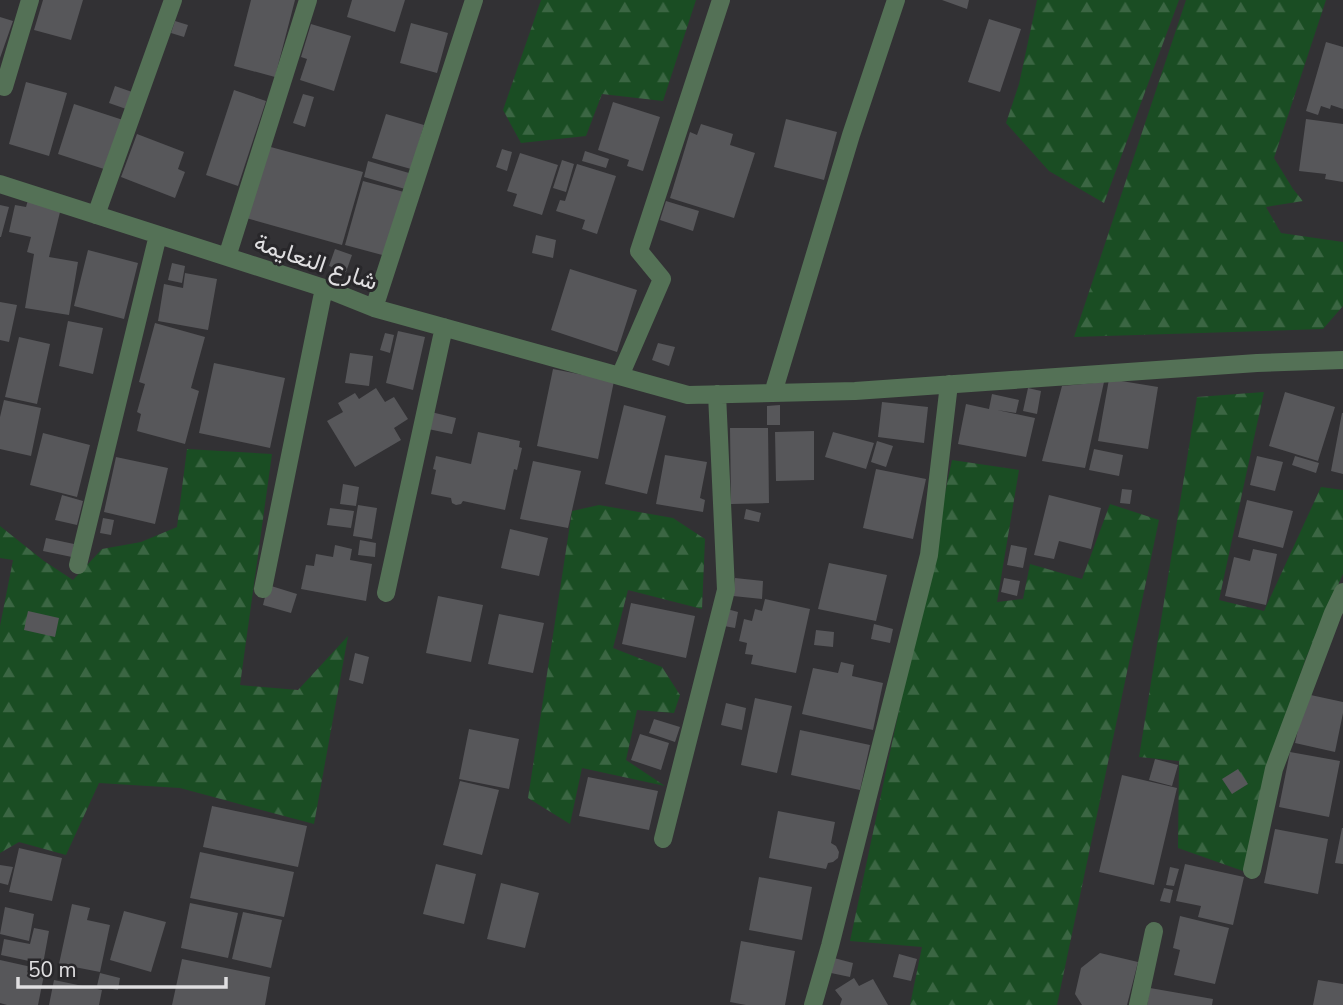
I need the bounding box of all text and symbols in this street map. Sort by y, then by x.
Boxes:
street label: شارع النعايمة [250,226,382,298]
scale bar [18,946,226,990]
text: 50 m [28,956,77,984]

